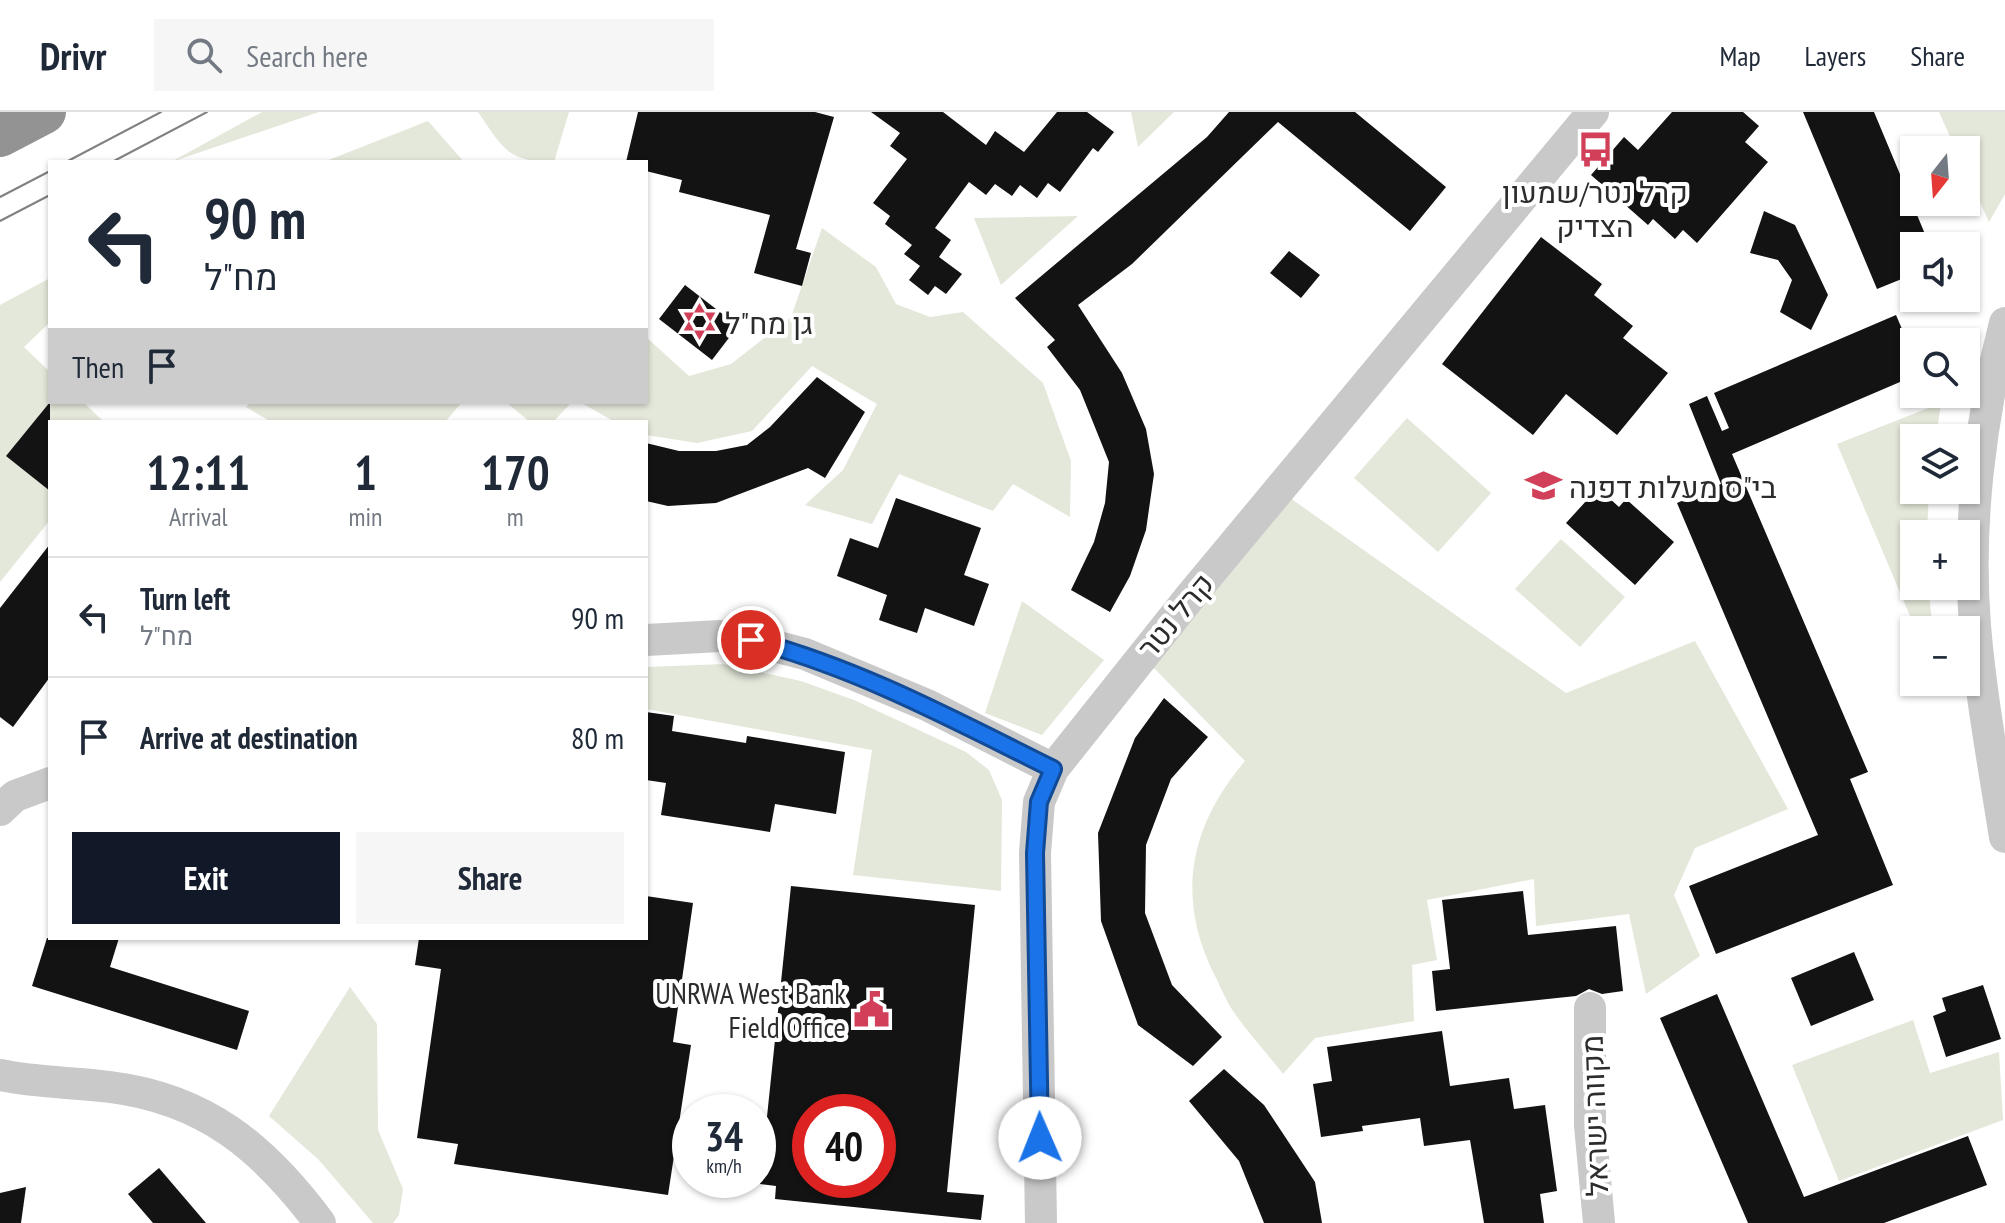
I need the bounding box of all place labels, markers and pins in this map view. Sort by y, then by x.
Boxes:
bus stop icon: קרל נטר/שמעון הצדיק [1576,131,1614,169]
place label: קרל נטר/שמעון הצדיק [1502,172,1688,245]
synagogue icon: גן מח"ל [680,303,718,341]
place label: גן מח"ל [725,303,813,342]
school or university icon: בי"ס מעלות דפנה [1524,467,1562,505]
place label: בי"ס מעלות דפנה [1569,467,1777,506]
pin [717,606,785,674]
place label: UNRWA West Bank Field Office [655,973,846,1046]
public building icon: UNRWA West Bank Field Office [853,990,891,1028]

